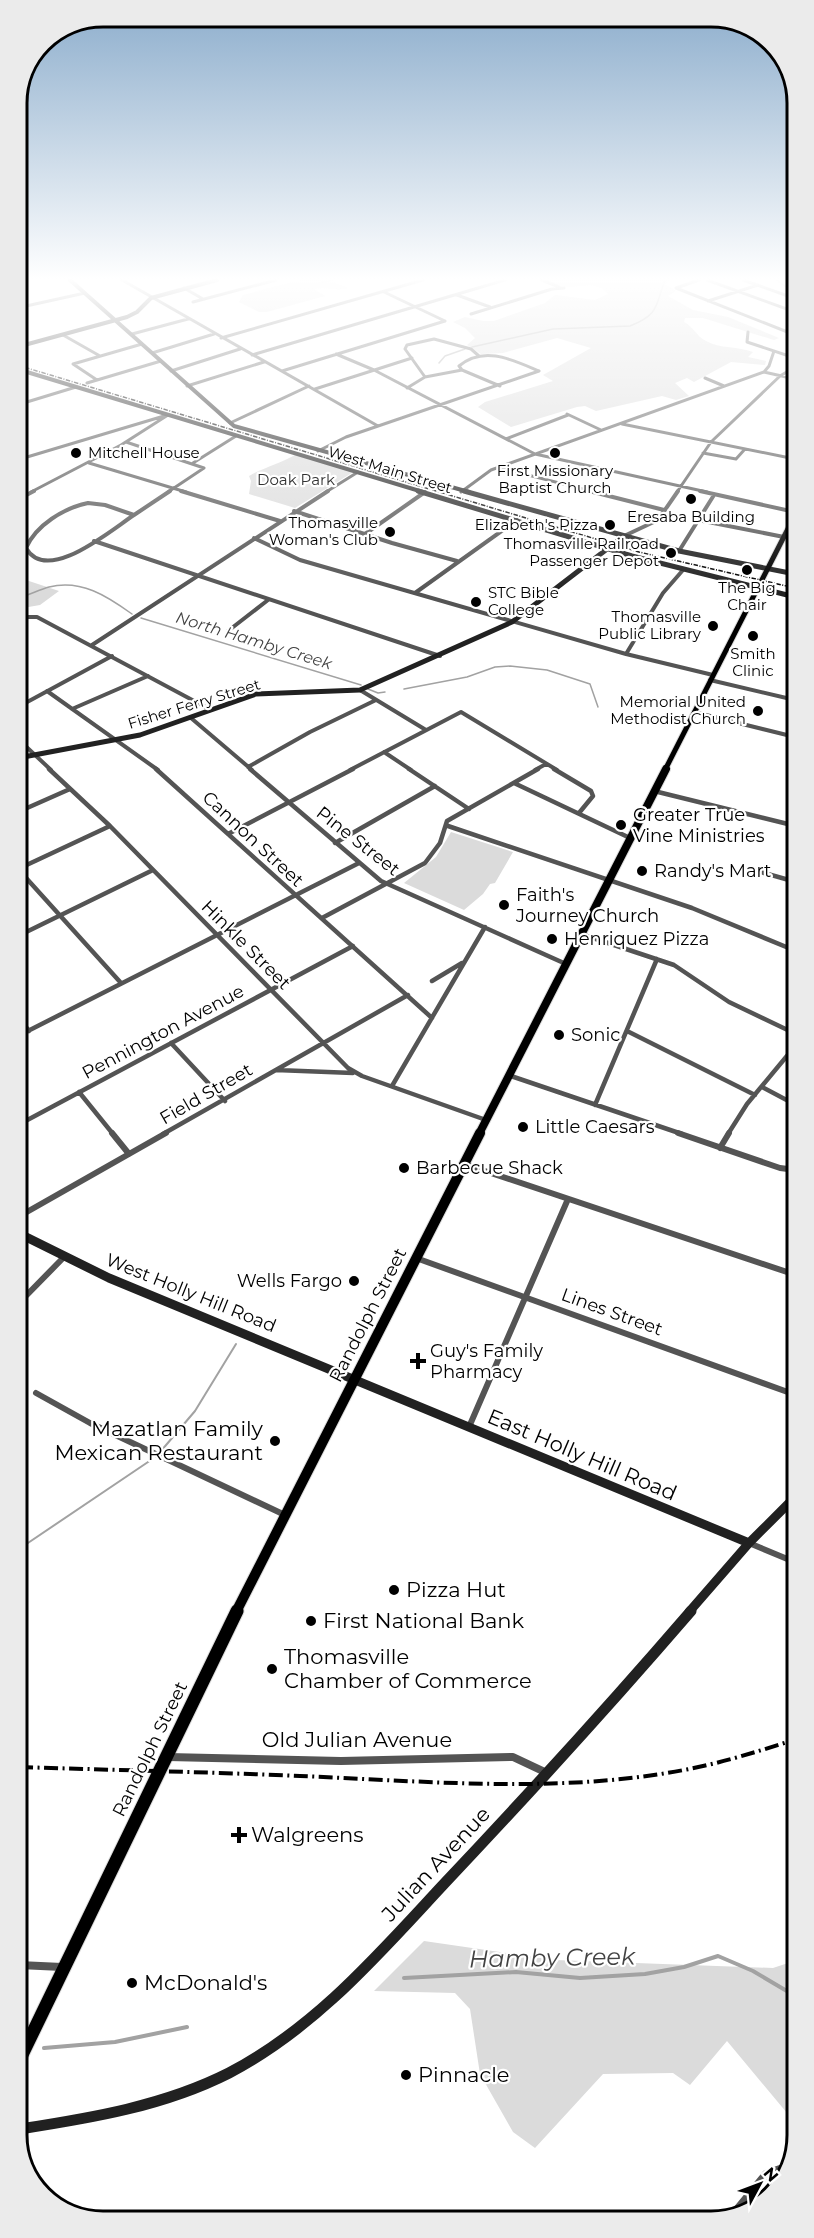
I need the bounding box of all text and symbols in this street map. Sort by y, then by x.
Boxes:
street label: West Main Street [326,442,455,497]
place label: Mitchell House [88,443,200,462]
marker: Mitchell House [69,446,83,460]
marker: First Missionary Baptist Church [548,446,562,460]
place label: First Missionary Baptist Church [497,461,614,497]
park label: Doak Park [257,470,335,489]
marker: Eresaba Building [684,492,698,506]
place label: Eresaba Building [627,507,755,526]
place label: Thomasville Woman's Club [269,513,378,549]
place label: Elizabeth's Pizza [475,515,598,534]
marker: Elizabeth's Pizza [603,518,617,532]
marker: Thomasville Woman's Club [383,525,397,539]
place label: Thomasville Railroad Passenger Depot [504,534,659,570]
marker: Thomasville Railroad Passenger Depot [664,546,678,560]
marker: The Big Chair [740,563,754,577]
place label: The Big Chair [718,578,776,614]
place label: STC Bible College [488,583,559,619]
marker: STC Bible College [469,595,483,609]
place label: Thomasville Public Library [598,607,702,643]
water label: North Hamby Creek [174,608,336,674]
marker: Thomasville Public Library [706,619,720,633]
marker: Smith Clinic [746,629,760,643]
place label: Smith Clinic [730,644,776,680]
street label: Fisher Ferry Street [125,674,262,733]
place label: Memorial United Methodist Church [610,692,746,728]
marker: Memorial United Methodist Church [751,704,765,718]
street label: Cannon Street [198,787,308,891]
street label: Pine Street [312,802,404,880]
place label: Greater True Vine Ministries [633,804,765,847]
marker: Greater True Vine Ministries [614,818,628,832]
place label: Randy's Mart [654,860,771,882]
marker: Randy's Mart [635,864,649,878]
place label: Faith's Journey Church [515,884,659,927]
street label: Hinkle Street [197,896,295,994]
marker: Faith's Journey Church [497,898,511,912]
place label: Henriquez Pizza [564,928,709,950]
marker: Henriquez Pizza [545,932,559,946]
street label: Pennington Avenue [78,980,248,1084]
place label: Sonic [571,1024,621,1046]
marker: Sonic [552,1028,566,1042]
street label: Field Street [156,1059,256,1129]
place label: Little Caesars [535,1116,655,1138]
marker: Little Caesars [516,1120,530,1134]
place label: Barbecue Shack [416,1157,563,1179]
marker: Barbecue Shack [397,1161,411,1175]
street label: Randolph Street [325,1244,411,1386]
street label: West Holly Hill Road [103,1249,279,1337]
place label: Wells Fargo [237,1270,342,1292]
marker: Wells Fargo [347,1274,361,1288]
street label: Lines Street [558,1283,666,1341]
place label: Guy's Family Pharmacy [430,1340,543,1383]
marker: Guy's Family Pharmacy [411,1354,425,1368]
street label: East Holly Hill Road [484,1403,681,1506]
place label: Mazatlan Family Mexican Restaurant [54,1416,264,1465]
marker: Mazatlan Family Mexican Restaurant [268,1434,282,1448]
place label: Pizza Hut [406,1577,506,1602]
marker: Pizza Hut [387,1583,401,1597]
place label: First National Bank [323,1608,525,1633]
marker: First National Bank [304,1614,318,1628]
place label: Thomasville Chamber of Commerce [284,1644,532,1693]
marker: Thomasville Chamber of Commerce [265,1662,279,1676]
street label: Randolph Street [108,1678,192,1820]
street label: Old Julian Avenue [262,1727,452,1752]
street label: Julian Avenue [376,1801,495,1927]
place label: Walgreens [251,1822,364,1847]
marker: Walgreens [232,1828,246,1842]
water label: Hamby Creek [469,1942,637,1973]
place label: McDonald's [144,1970,267,1995]
marker: McDonald's [125,1976,139,1990]
place label: Pinnacle [418,2062,510,2087]
marker: Pinnacle [399,2068,413,2082]
north arrow [730,2154,790,2214]
text: N [760,2163,782,2186]

